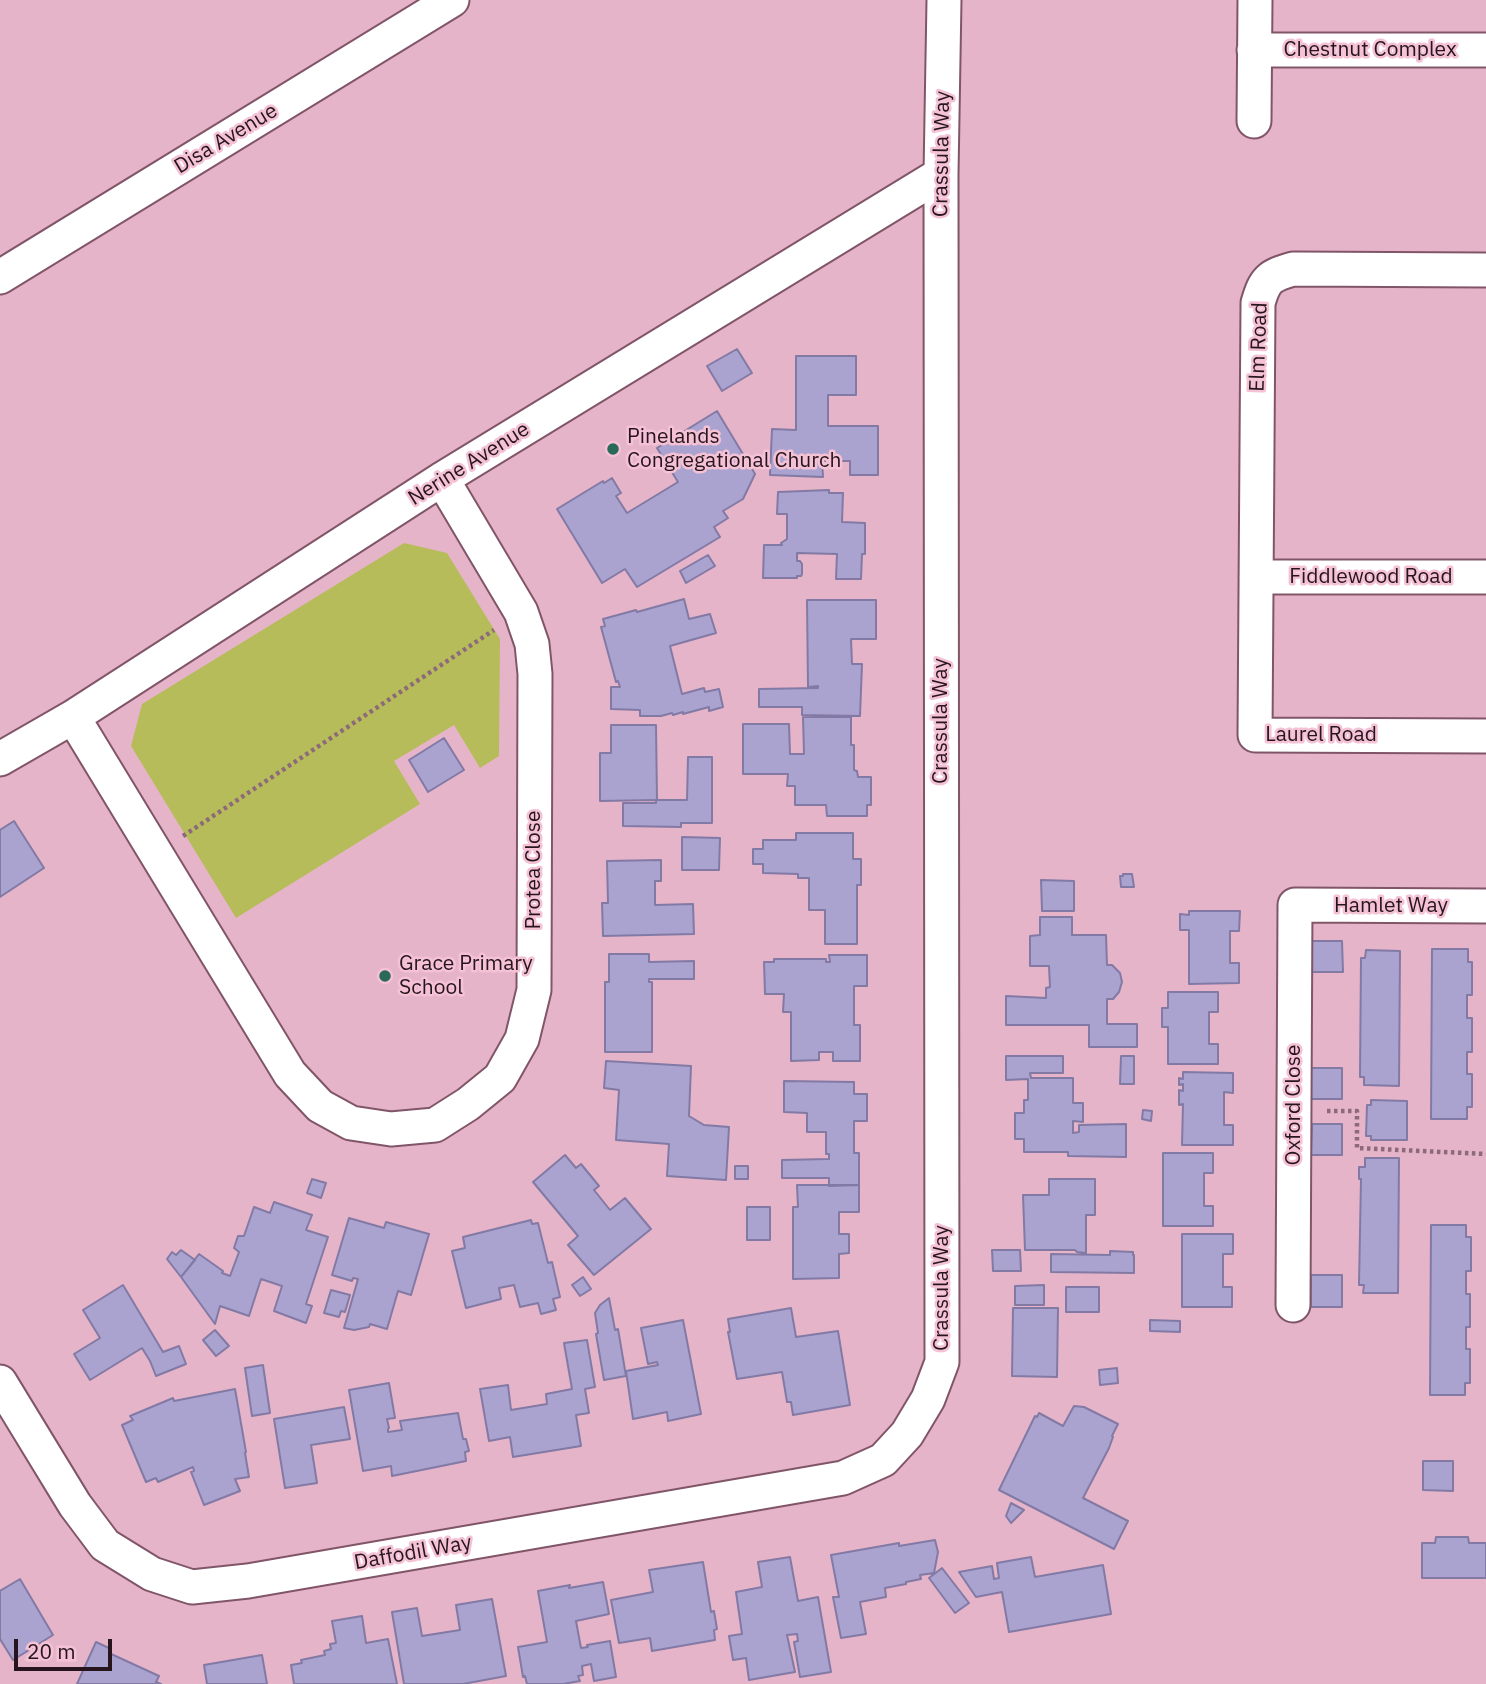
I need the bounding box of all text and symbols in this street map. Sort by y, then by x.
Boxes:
street label: Chestnut Complex [1283,37,1457,63]
street label: Crassula Way [928,91,956,217]
street label: Disa Avenue [170,98,282,180]
street label: Elm Road [1245,302,1273,392]
street label: Nerine Avenue [404,417,534,511]
place label: Pinelands Congregational Church [627,424,841,474]
marker: Pinelands Congregational Church [605,441,621,457]
street label: Fiddlewood Road [1289,564,1453,590]
street label: Crassula Way [928,658,954,784]
street label: Laurel Road [1265,722,1377,748]
street label: Protea Close [521,810,547,930]
street label: Hamlet Way [1334,893,1448,919]
place label: Grace Primary School [399,951,533,1001]
marker: Grace Primary School [377,968,393,984]
street label: Oxford Close [1281,1045,1307,1165]
street label: Crassula Way [929,1225,955,1351]
street label: Daffodil Way [352,1530,474,1576]
scale bar [18,1624,116,1668]
text: 20 m [27,1637,76,1665]

